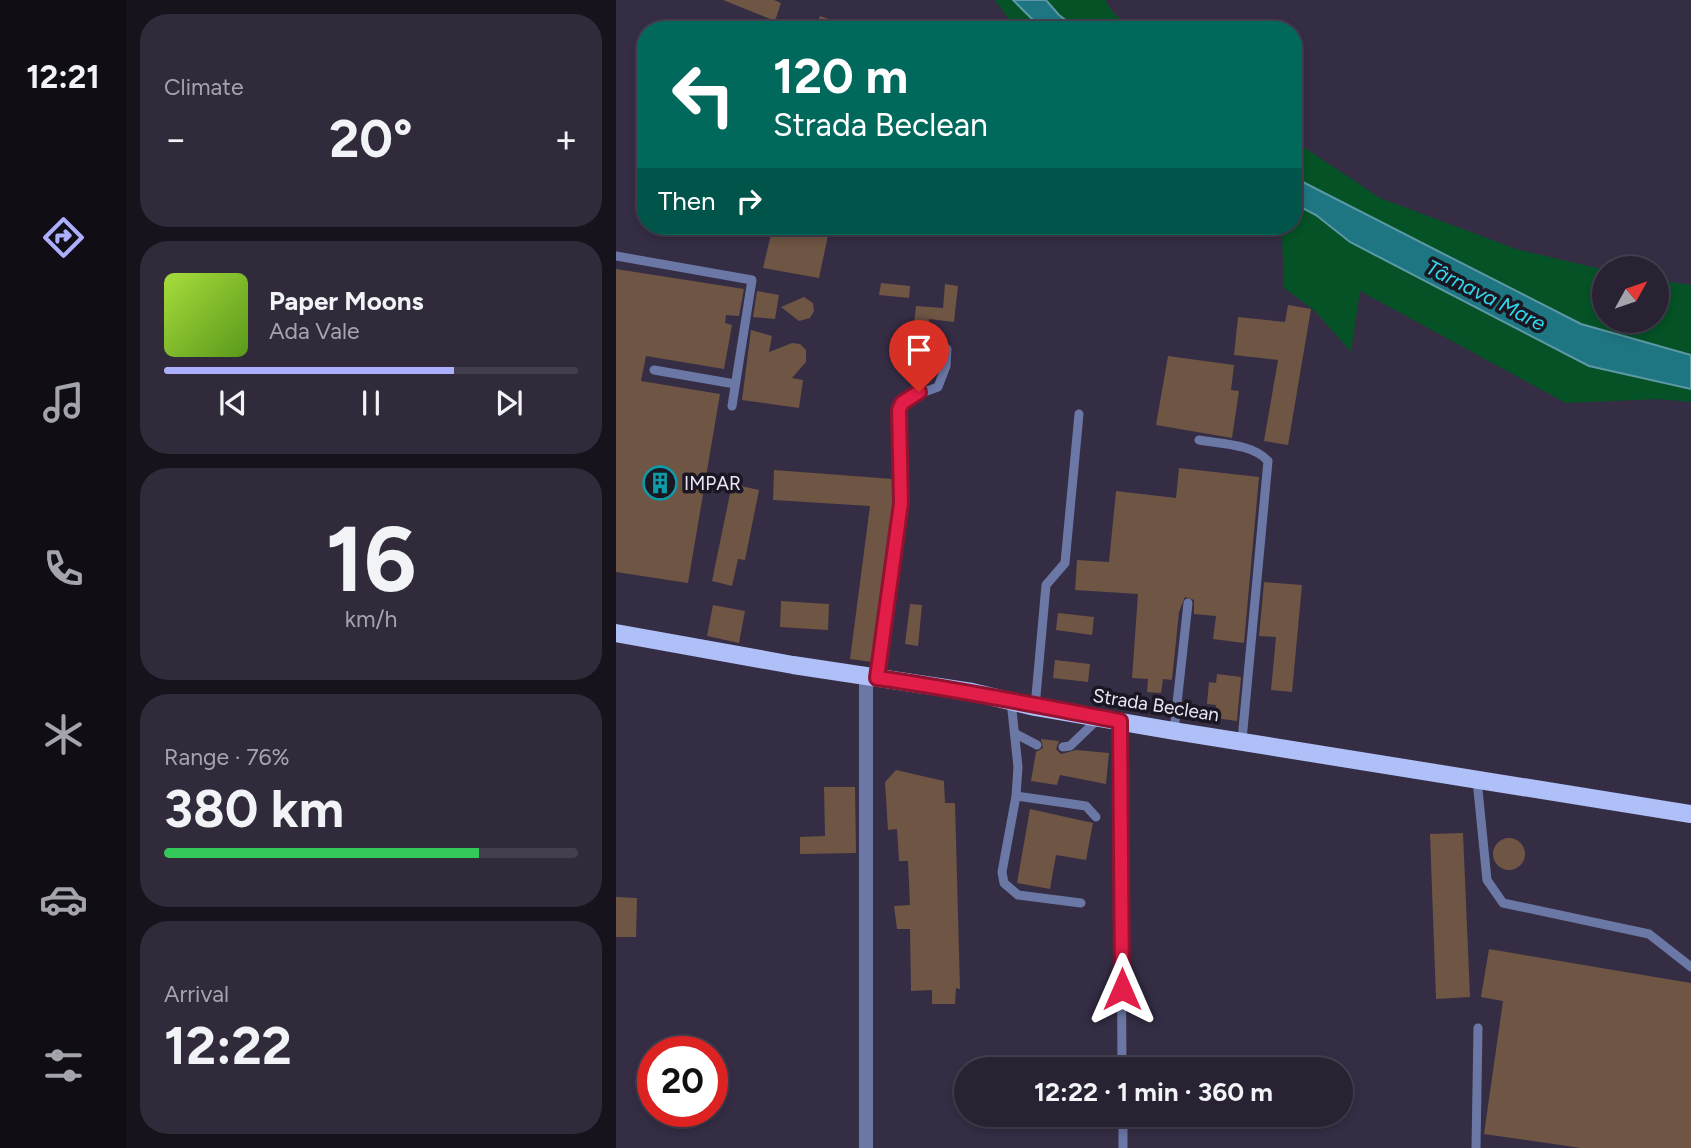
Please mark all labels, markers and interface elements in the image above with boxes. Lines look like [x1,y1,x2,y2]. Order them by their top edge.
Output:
text: 120 m [773,46,908,105]
icon: left [658,49,749,140]
text: 12:21 [26,58,100,96]
text: Climate [164,73,243,101]
text: Strada Beclean [773,106,988,144]
text: 20° [329,108,413,170]
text: − [164,116,188,162]
text: + [554,116,578,162]
icon: right [730,182,768,220]
text: Then [658,185,716,217]
icon: directions [39,213,88,262]
water label: Târnava Mare [1422,254,1550,336]
north arrow [1592,256,1670,332]
map controls [1592,256,1669,333]
text: Paper Moons [269,285,424,317]
text: Ada Vale [269,317,360,345]
pin [889,320,949,392]
icon: arrive [900,331,938,369]
icon: music [39,378,88,427]
icon: previous [214,384,252,422]
icon: pause [352,384,390,422]
icon: next [490,384,528,422]
building icon: IMPAR [641,464,679,502]
place label: IMPAR [684,472,741,495]
text: 16 [325,505,417,614]
icon: phone [39,544,88,593]
text: km/h [345,605,397,633]
street label: Strada Beclean [1091,684,1221,726]
icon: climate [39,710,88,759]
text: Range · 76% [164,743,290,771]
text: 380 km [164,778,344,840]
icon: car [39,875,88,924]
position arrow [1085,952,1159,1026]
text: Arrival [164,980,229,1008]
text: 12:22 [164,1015,292,1077]
speed limit sign: 20 [637,1036,728,1127]
icon: filters [39,1041,88,1090]
text: 12:22 · 1 min · 360 m [1034,1076,1273,1108]

